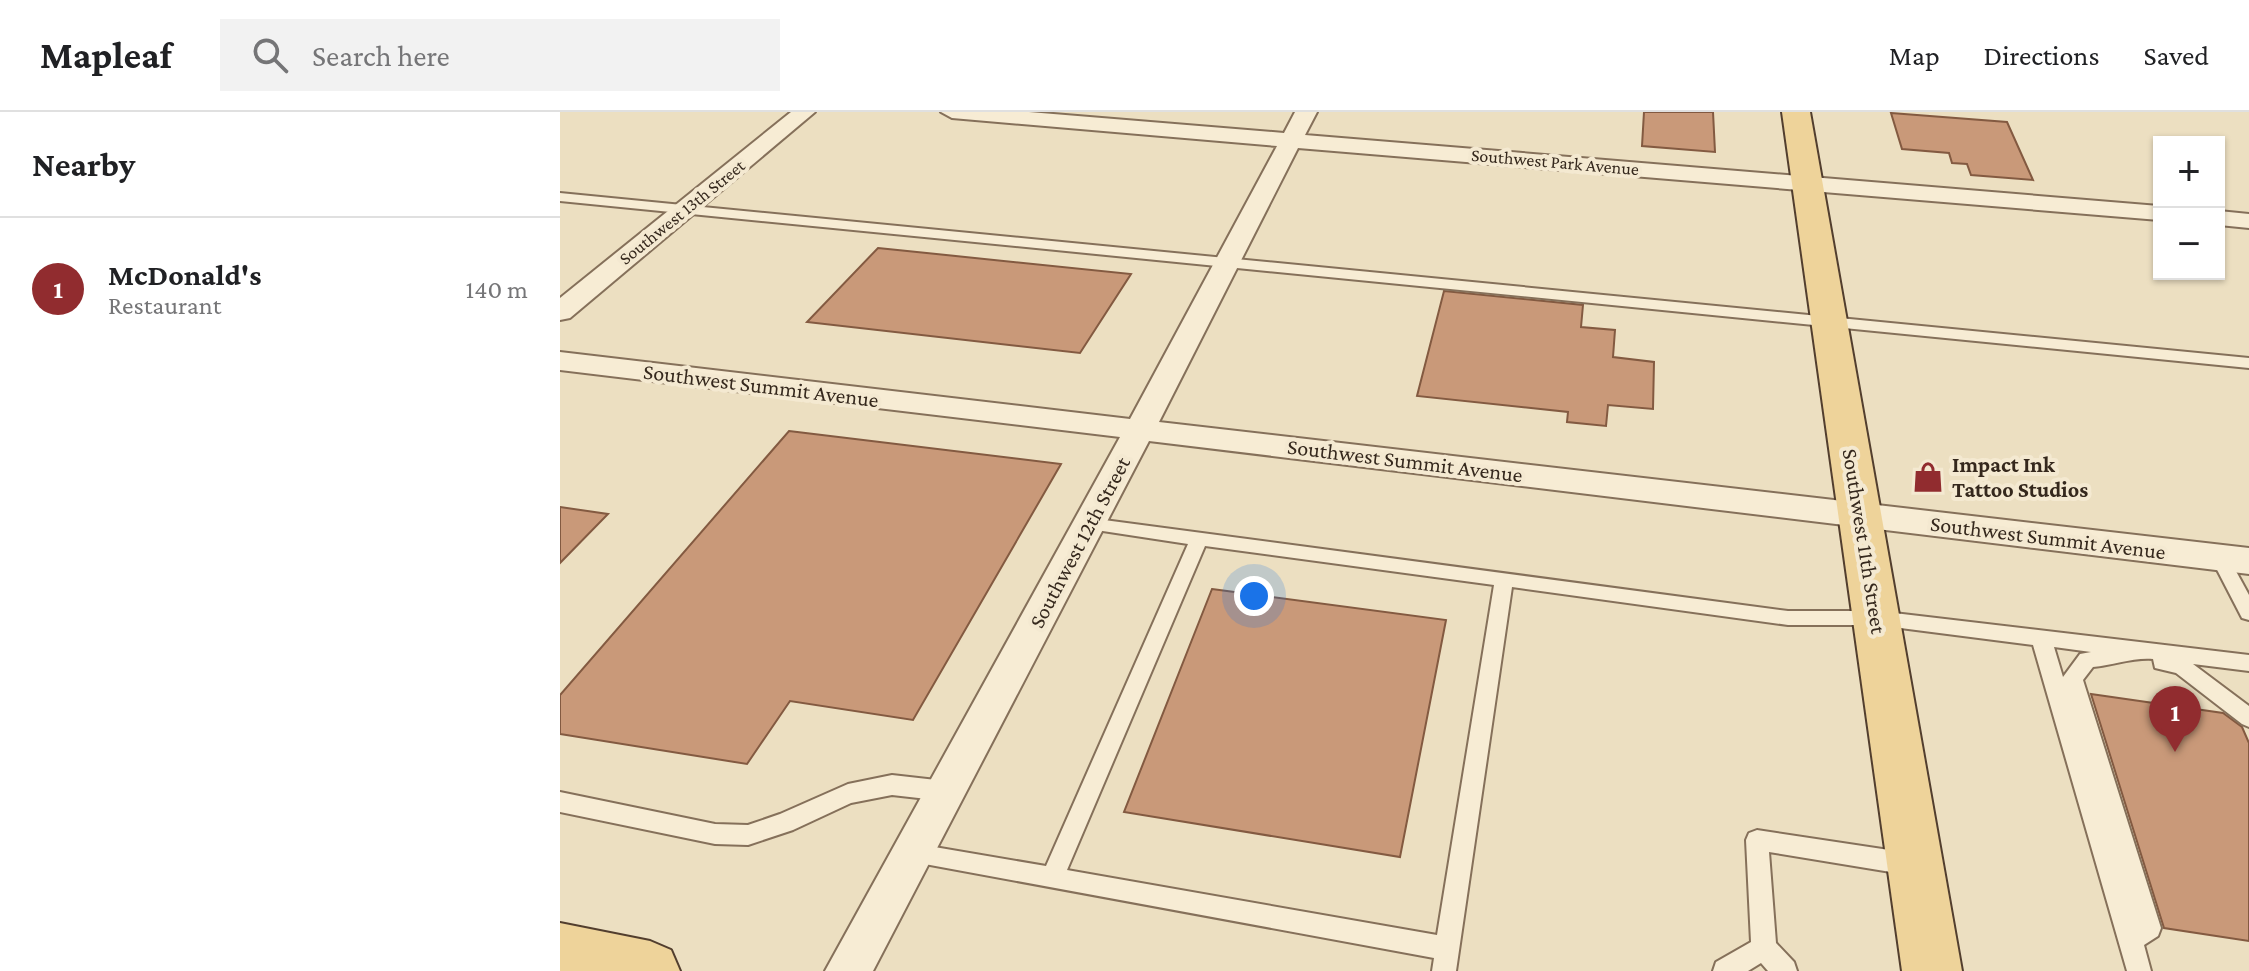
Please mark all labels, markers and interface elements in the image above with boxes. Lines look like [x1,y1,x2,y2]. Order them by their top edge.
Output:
search box [220,19,780,91]
icon: search [248,33,292,77]
text: Mapleaf [40,34,172,76]
text: Search here [312,39,450,72]
text: Map [1889,40,1940,71]
text: Directions [1984,40,2099,71]
text: Saved [2143,40,2209,71]
map controls [2153,136,2225,280]
button: + [2153,136,2225,208]
street label: Southwest Park Avenue [1470,145,1640,179]
text: Nearby [32,146,135,183]
street label: Southwest 13th Street [615,155,750,269]
button: − [2153,208,2225,280]
text: McDonald's [108,258,261,291]
text: 1 [53,275,63,304]
text: 140 m [466,275,528,304]
text: Restaurant [108,291,221,320]
street label: Southwest Summit Avenue [642,359,880,412]
street label: Southwest Summit Avenue [1286,434,1524,487]
street label: Southwest 11th Street [1838,447,1892,636]
street label: Southwest 12th Street [1024,452,1135,632]
place label: Impact Ink Tattoo Studios [1952,452,2088,502]
shop icon: Impact Ink Tattoo Studios [1911,460,1945,494]
street label: Southwest Summit Avenue [1929,511,2167,564]
your location [1234,576,1274,616]
pin: 1 [2149,686,2201,752]

